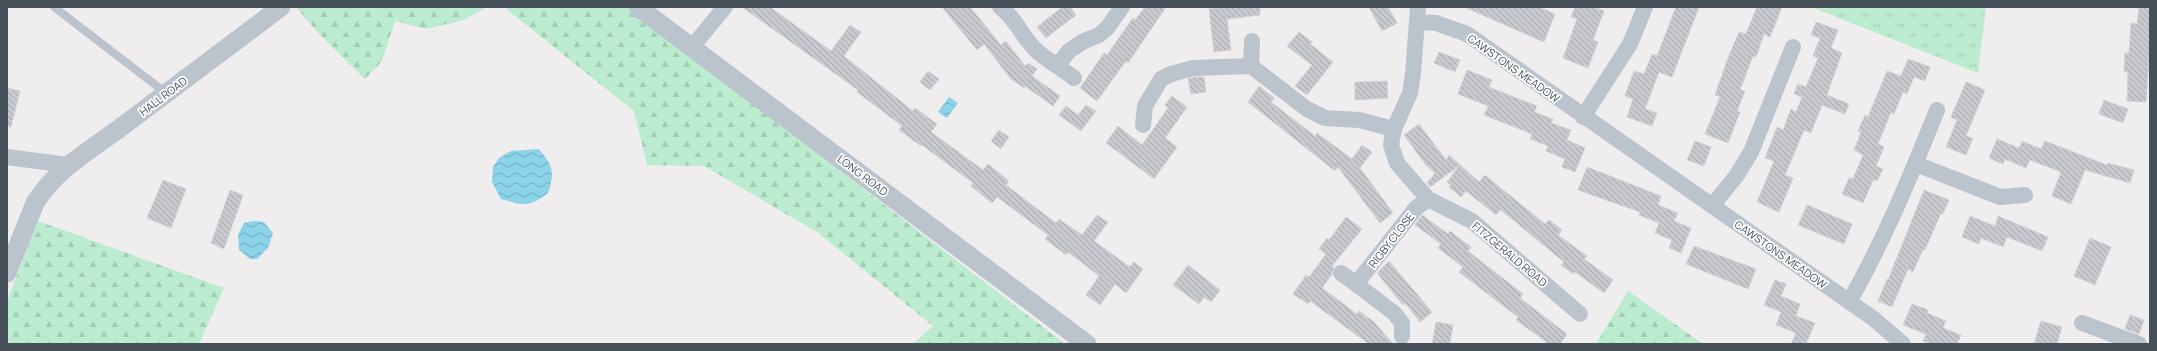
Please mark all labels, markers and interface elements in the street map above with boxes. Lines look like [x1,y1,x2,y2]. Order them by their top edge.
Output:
street label: CAWSTONS MEADOW [1465,30,1564,106]
street label: HALL ROAD [136,73,190,119]
street label: LONG ROAD [835,151,891,199]
street label: RIGBY CLOSE [1365,209,1417,271]
street label: CAWSTONS MEADOW [1732,216,1831,292]
street label: FITZGERALD ROAD [1469,218,1551,290]

